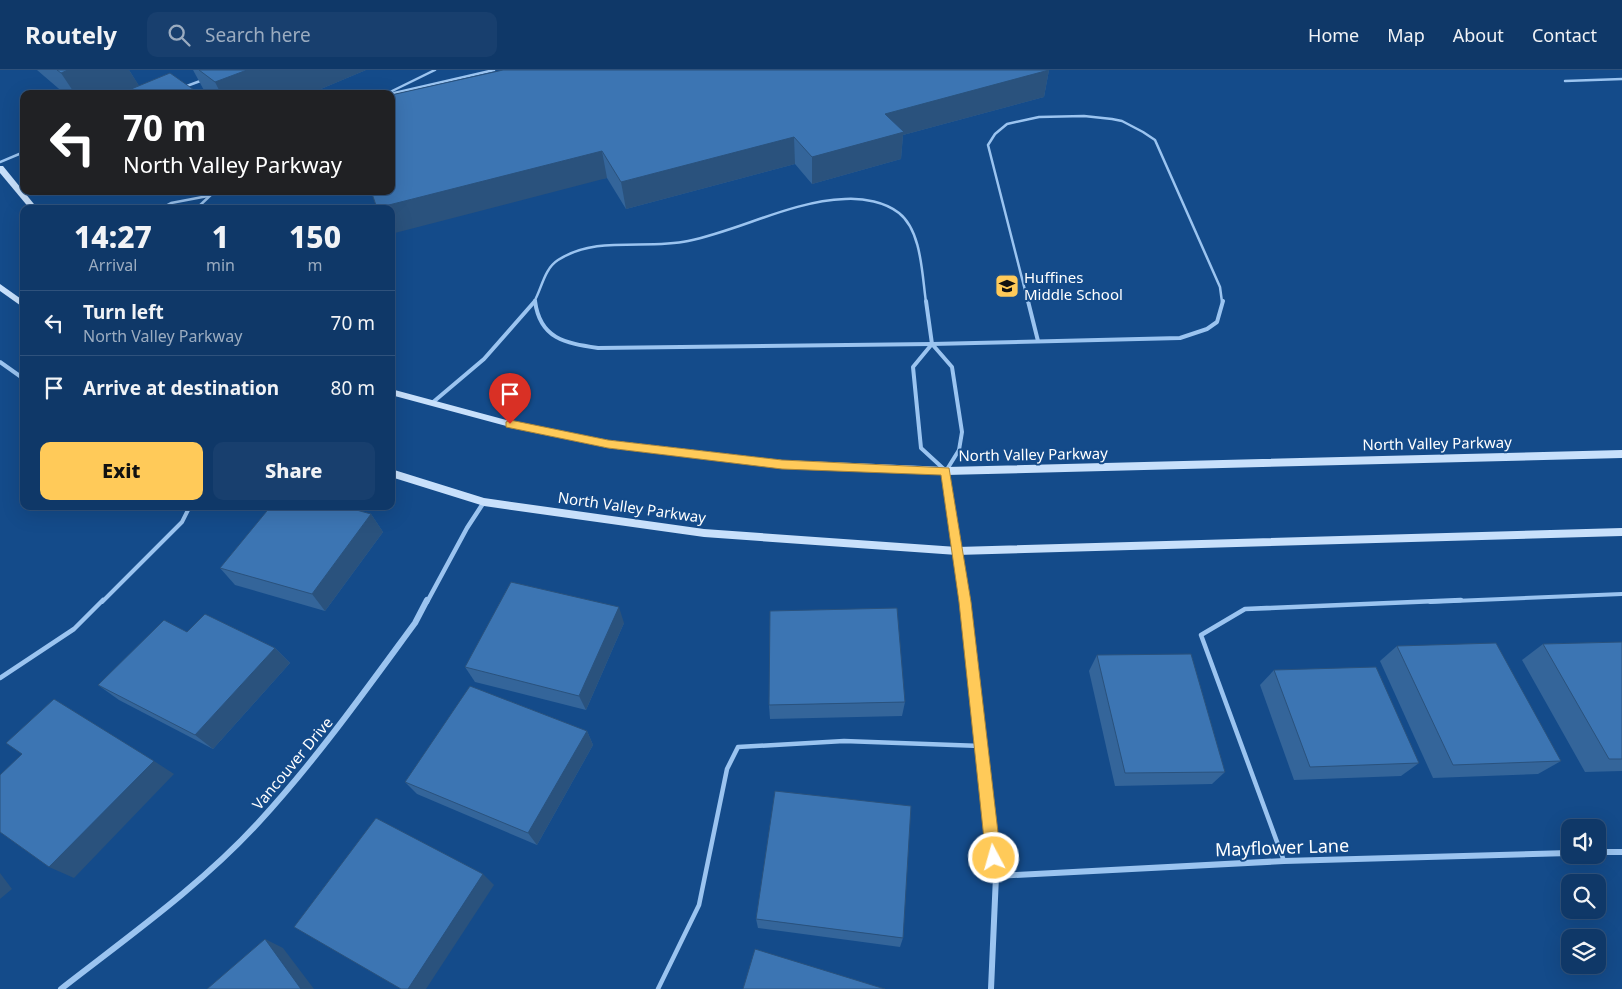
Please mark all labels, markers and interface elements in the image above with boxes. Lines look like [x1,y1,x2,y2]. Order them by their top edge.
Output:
search box [147,12,497,57]
text: Routely [25,18,117,51]
icon: search [165,21,193,49]
text: Search here [205,22,311,48]
text: Home [1308,23,1359,47]
text: Map [1387,23,1425,47]
text: About [1453,23,1504,47]
text: Contact [1532,23,1597,47]
text: 70 m [123,104,206,151]
icon: left [40,110,105,175]
text: North Valley Parkway [123,149,342,179]
text: 14:27 [74,216,152,257]
text: 1 [212,216,229,257]
text: 150 [289,216,341,257]
text: Arrival [89,254,137,276]
text: min [206,254,235,276]
text: m [307,254,322,276]
place label: Huffines Middle School [1024,267,1123,304]
school or university icon: Huffines Middle School [994,273,1020,299]
text: Turn left [83,299,164,325]
icon: left [40,309,68,337]
text: 70 m [331,310,375,336]
text: North Valley Parkway [83,325,242,347]
pin [489,373,531,424]
icon: arrive [40,374,68,402]
text: Arrive at destination [83,375,279,401]
text: 80 m [331,375,375,401]
icon: arrive [496,380,524,408]
street label: North Valley Parkway [1362,432,1512,454]
button: Exit [40,442,203,500]
button: Share [213,442,375,500]
street label: North Valley Parkway [958,443,1108,465]
street label: North Valley Parkway [557,487,708,527]
street label: Vancouver Drive [247,712,337,814]
map controls [1561,819,1606,974]
button: sound [1561,819,1606,864]
position arrow [967,831,1019,883]
street label: Mayflower Lane [1215,833,1349,861]
button: search [1561,874,1606,919]
button: layers [1561,929,1606,974]

